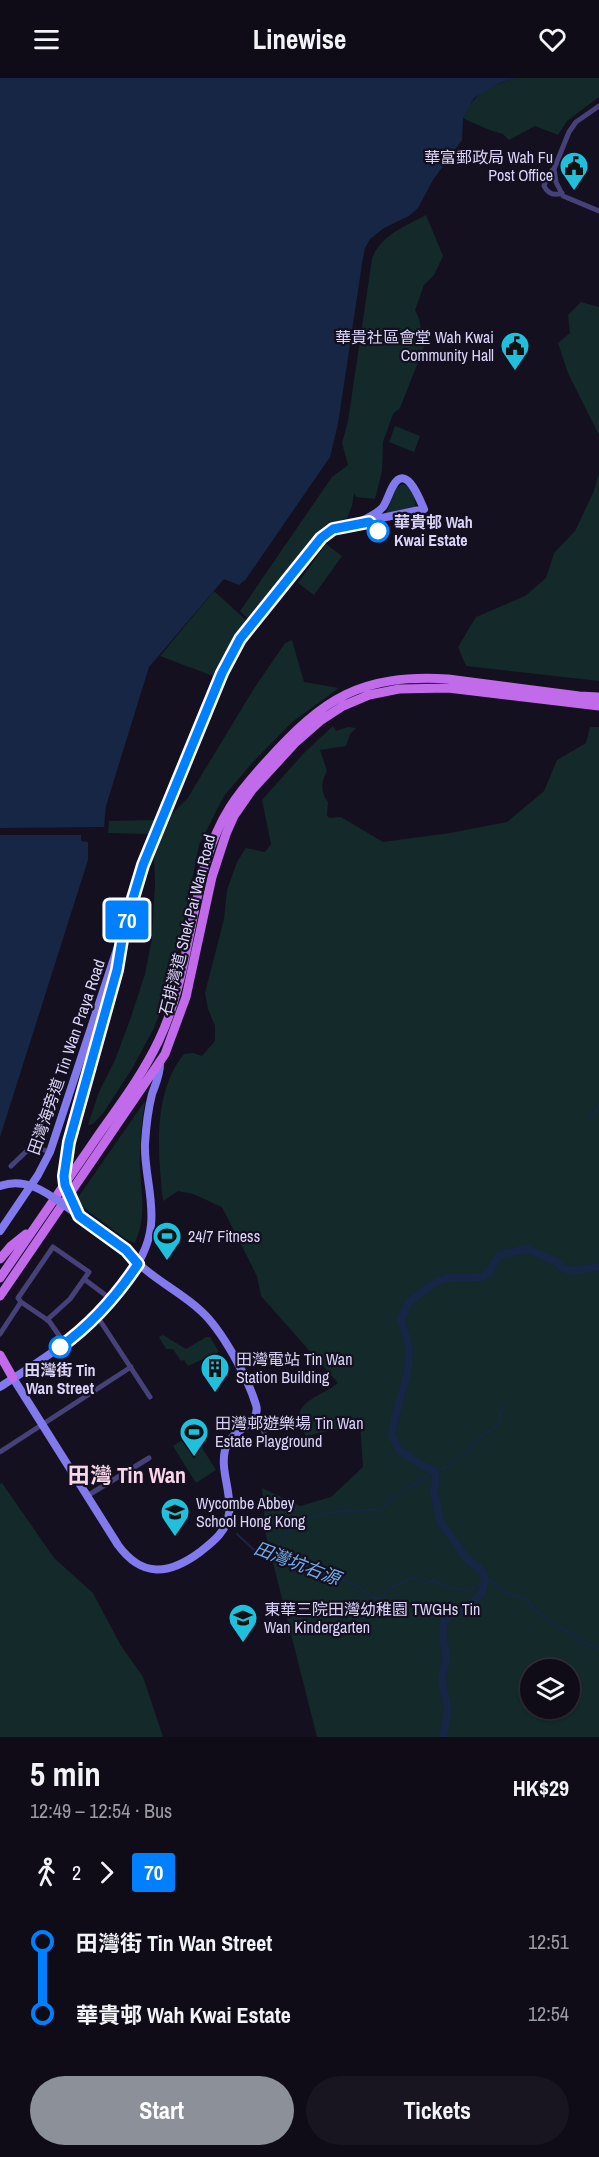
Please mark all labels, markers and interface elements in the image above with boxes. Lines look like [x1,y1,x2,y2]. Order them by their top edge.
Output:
text: Linewise [253,21,346,57]
icon: menu [30,23,63,56]
icon: heart [536,23,569,56]
place label: 華富郵政局 Wah Fu Post Office [424,146,553,186]
public building icon: 華富郵政局 Wah Fu Post Office [558,150,590,192]
place label: 華貴社區會堂 Wah Kwai Community Hall [335,326,494,366]
public building icon: 華貴社區會堂 Wah Kwai Community Hall [499,330,531,372]
place label: 華貴邨 Wah Kwai Estate [394,511,473,551]
marker: 華貴邨 Wah Kwai Estate [367,520,389,542]
street label: 石排灣道 Shek Pai Wan Road [154,832,220,1018]
line badge: 70 [100,900,154,940]
text: 70 [117,906,137,935]
street label: 田灣海旁道 Tin Wan Praya Road [22,956,110,1158]
sports icon: 24/7 Fitness [151,1220,183,1262]
place label: 24/7 Fitness [188,1225,260,1247]
marker: 田灣街 Tin Wan Street [49,1336,71,1358]
place label: 田灣電站 Tin Wan Station Building [236,1348,352,1388]
building icon: 田灣電站 Tin Wan Station Building [199,1352,231,1394]
place label: 田灣街 Tin Wan Street [24,1359,96,1399]
place label: 田灣邨遊樂場 Tin Wan Estate Playground [215,1412,363,1452]
sports icon: 田灣邨遊樂場 Tin Wan Estate Playground [178,1416,210,1458]
district label: 田灣 Tin Wan [68,1460,186,1490]
place label: Wycombe Abbey School Hong Kong [196,1492,306,1532]
school or university icon: Wycombe Abbey School Hong Kong [159,1496,191,1538]
water label: 田灣坑右源 [251,1535,346,1592]
place label: 東華三院田灣幼稚園 TWGHs Tin Wan Kindergarten [264,1598,480,1638]
school or university icon: 東華三院田灣幼稚園 TWGHs Tin Wan Kindergarten [227,1602,259,1644]
map controls [520,1659,580,1719]
button: layers [520,1659,580,1719]
text: 5 min [30,1752,101,1796]
text: HK$29 [513,1773,569,1803]
text: 12:49 – 12:54 · Bus [30,1797,172,1824]
icon: walk [30,1856,63,1889]
icon: forward [90,1856,123,1889]
text: 70 [144,1858,163,1887]
text: 2 [72,1859,81,1886]
text: 田灣街 Tin Wan Street [76,1928,272,1958]
text: 12:51 [528,1928,569,1955]
text: 華貴邨 Wah Kwai Estate [76,2000,291,2030]
text: 12:54 [528,2000,569,2027]
button: Start [30,2076,294,2145]
button: Tickets [306,2076,569,2145]

